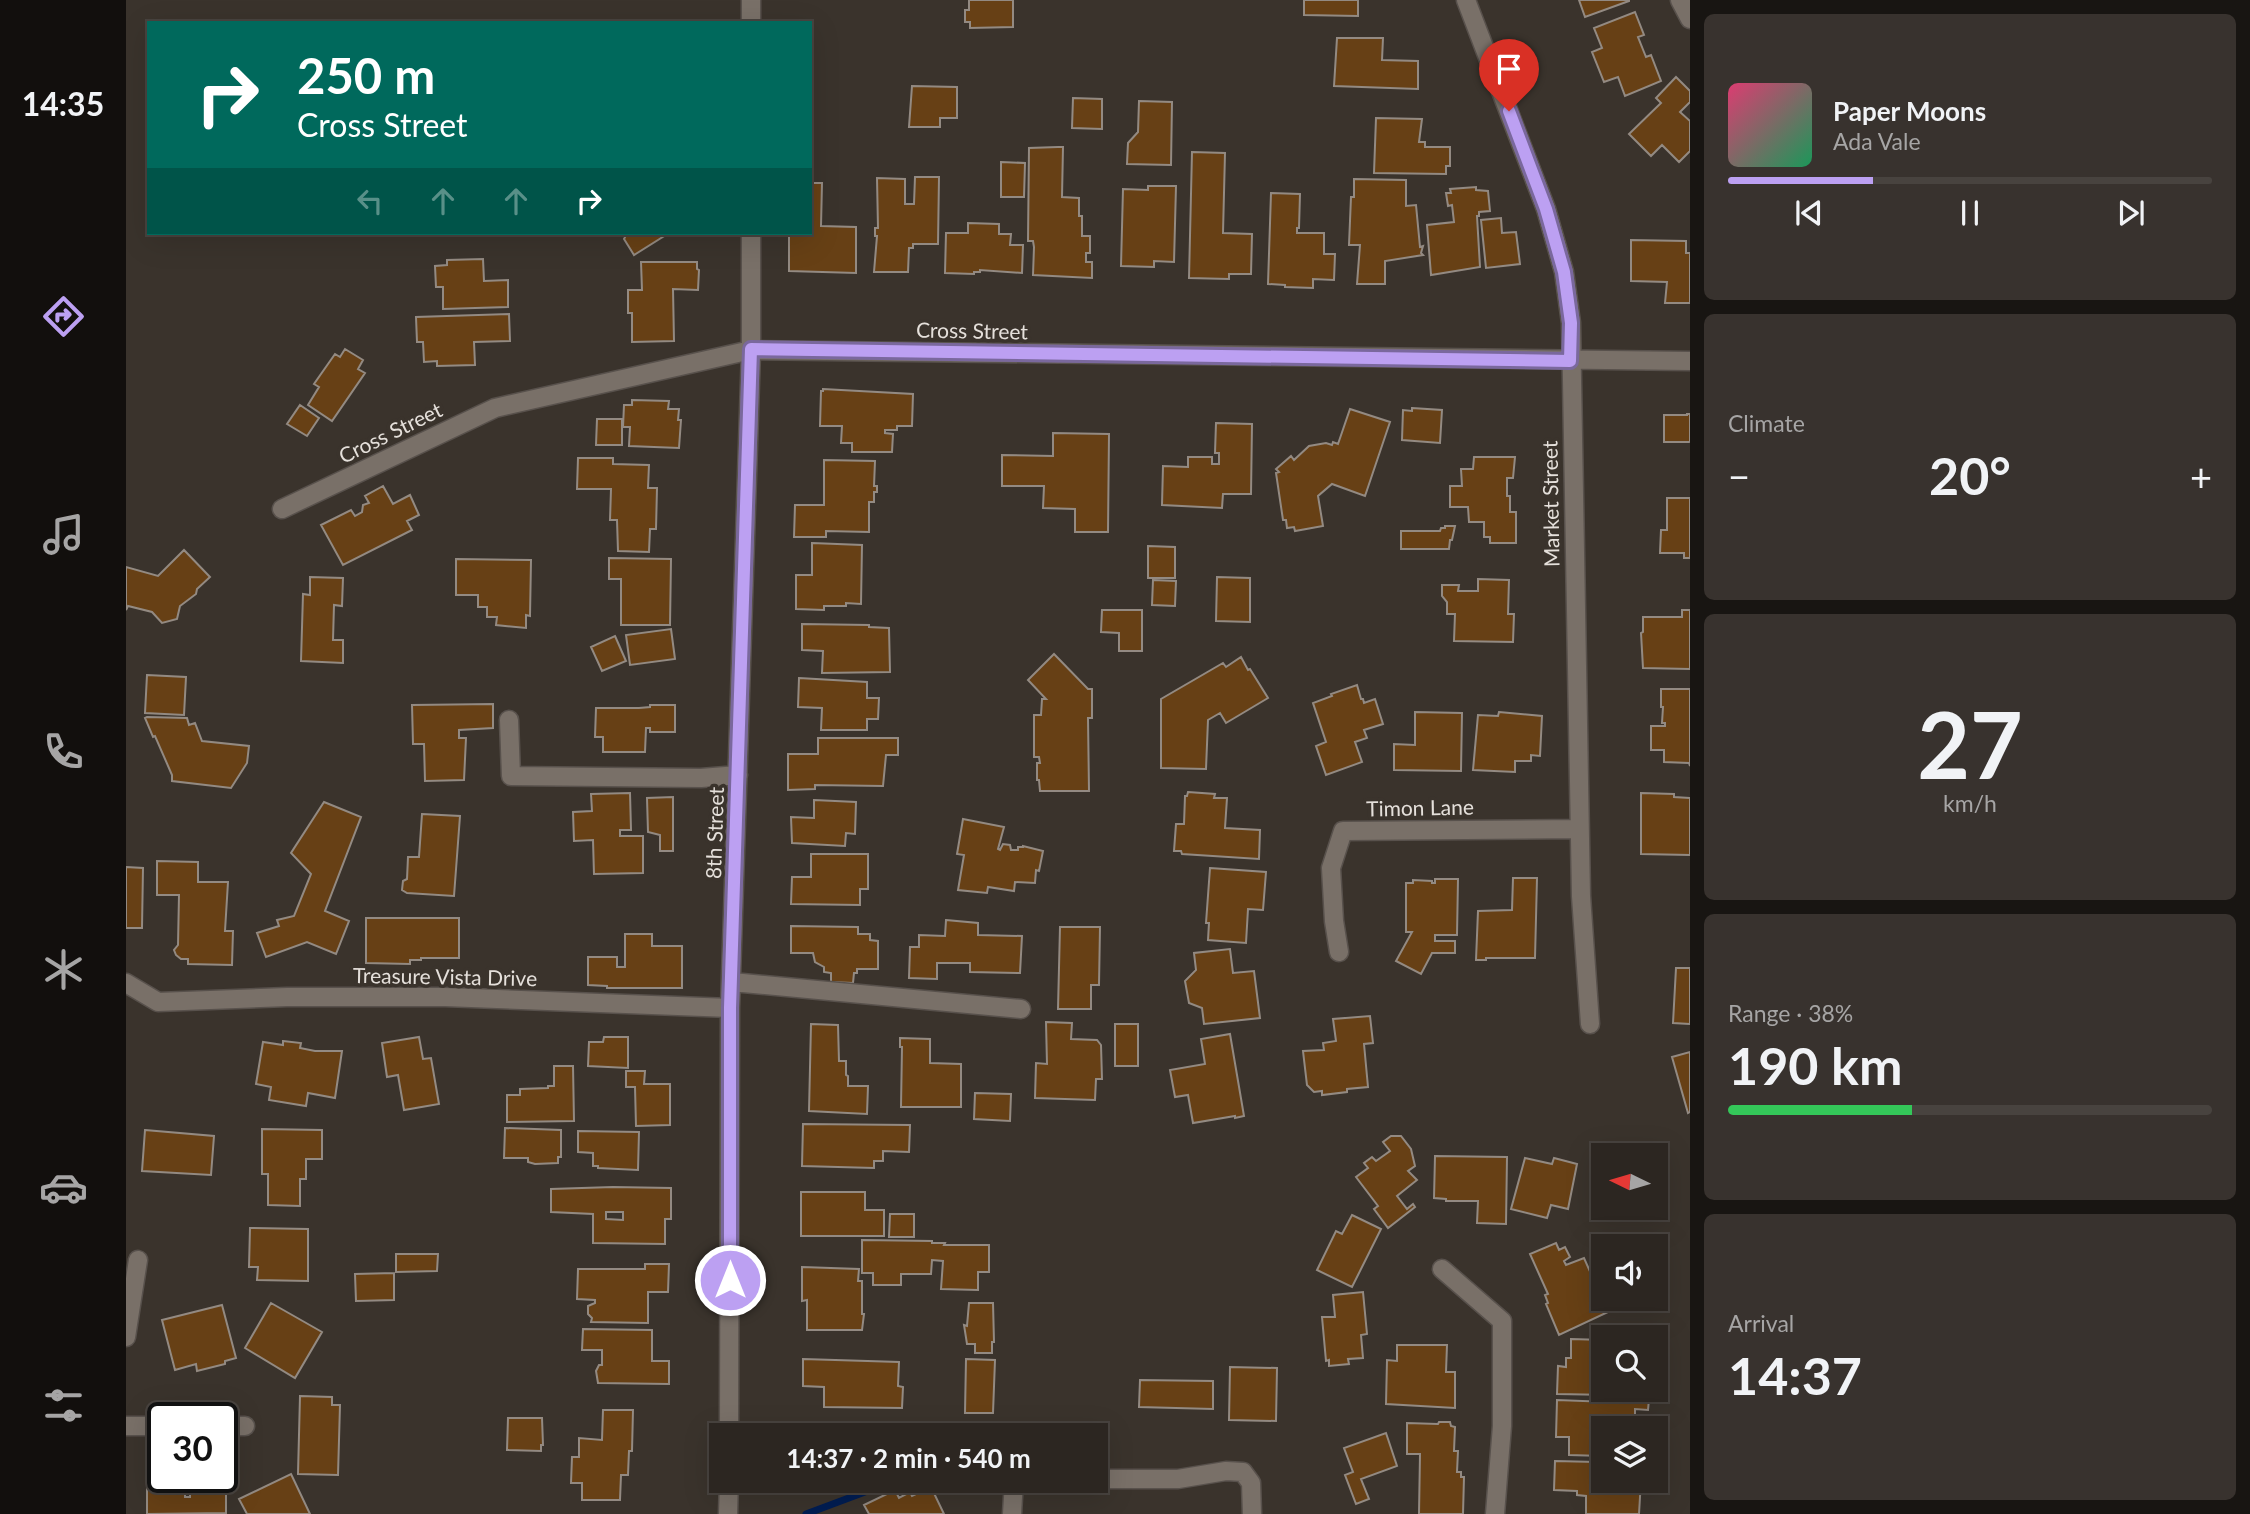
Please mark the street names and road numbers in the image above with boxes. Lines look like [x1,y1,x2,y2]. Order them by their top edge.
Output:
street label: Cross Street [916,317,1029,343]
street label: Cross Street [334,396,446,468]
street label: Market Street [1536,440,1564,567]
street label: 8th Street [700,786,728,879]
street label: Timon Lane [1366,794,1474,820]
street label: Treasure Vista Drive [353,962,537,990]

